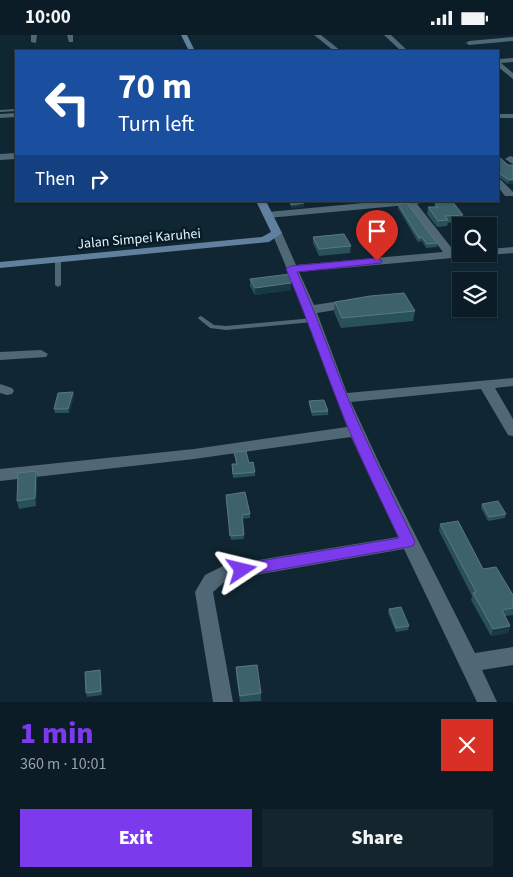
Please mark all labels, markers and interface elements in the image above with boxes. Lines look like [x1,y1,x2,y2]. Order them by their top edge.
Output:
text: 10:00 [25,4,71,31]
text: 70 m [118,62,192,112]
icon: left [35,70,100,135]
text: Turn left [118,108,194,140]
icon: right [85,165,113,193]
text: Then [35,166,75,193]
pin [356,210,398,261]
icon: arrive [363,217,391,245]
map controls [452,217,497,317]
button: search [452,217,497,262]
street label: Jalan Simpei Karuhei [76,224,202,254]
button: layers [452,272,497,317]
position arrow [215,543,267,595]
text: 1 min [20,712,94,755]
button: close [441,719,493,771]
text: 360 m · 10:01 [20,753,107,775]
button: Exit [20,809,252,867]
button: Share [262,809,493,867]

